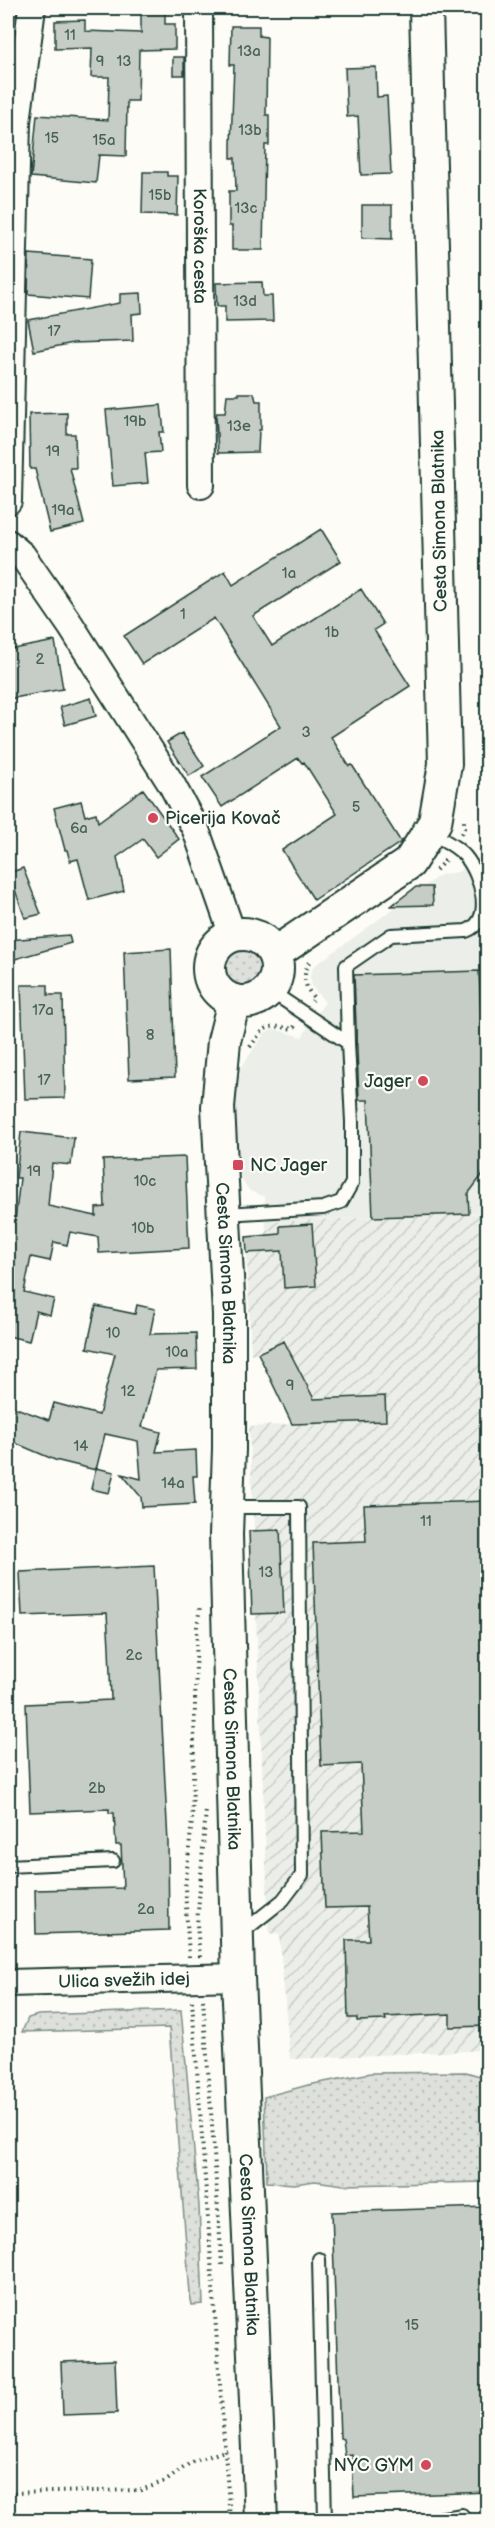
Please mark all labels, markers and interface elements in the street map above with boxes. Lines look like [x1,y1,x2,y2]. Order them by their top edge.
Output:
house number: 11 [64,26,76,45]
house number: 13a [237,42,261,61]
house number: 9 [96,52,104,71]
house number: 13 [116,52,132,71]
house number: 13b [238,121,262,140]
house number: 15 [45,129,59,148]
house number: 15a [93,131,115,150]
house number: 15b [149,186,172,205]
street label: Koroška cesta [189,188,210,304]
house number: 13c [234,199,258,218]
house number: 13d [233,292,257,311]
house number: 17 [47,322,61,341]
house number: 19b [124,412,147,431]
house number: 13e [227,417,251,436]
street label: Cesta Simona Blatnika [427,430,452,612]
house number: 19 [46,442,60,461]
house number: 19a [52,501,74,520]
house number: 1a [282,564,296,583]
house number: 1 [180,605,186,624]
house number: 1b [325,623,340,642]
house number: 2 [36,650,45,669]
house number: 3 [301,723,311,742]
house number: 5 [352,798,360,817]
place label: Picerija Kovač [165,808,281,829]
marker: Picerija Kovač [146,811,160,825]
house number: 6a [70,819,88,838]
house number: 17a [32,1001,54,1020]
house number: 8 [146,1026,155,1045]
house number: 17 [37,1071,51,1090]
place label: Jager [364,1071,411,1092]
marker: Jager [416,1074,430,1088]
place label: NC Jager [250,1155,328,1176]
marker: NC Jager [231,1158,245,1172]
house number: 19 [27,1162,41,1181]
house number: 10c [134,1172,156,1191]
street label: Cesta Simona Blatnika [211,1182,239,1365]
house number: 10b [131,1219,155,1238]
house number: 10 [106,1324,120,1343]
house number: 10a [165,1343,189,1362]
house number: 9 [286,1376,294,1395]
house number: 12 [121,1382,135,1401]
house number: 14 [74,1437,88,1456]
house number: 14a [161,1474,185,1493]
house number: 11 [420,1512,432,1531]
house number: 13 [258,1563,274,1582]
house number: 2c [126,1646,142,1665]
street label: Cesta Simona Blatnika [219,1668,245,1851]
house number: 2b [88,1779,106,1798]
house number: 2a [137,1900,155,1919]
street label: Ulica svežih idej [58,1968,190,1993]
street label: Cesta Simona Blatnika [234,2153,263,2336]
house number: 15 [405,2316,419,2335]
place label: NYC GYM [334,2455,414,2476]
marker: NYC GYM [419,2458,433,2472]

